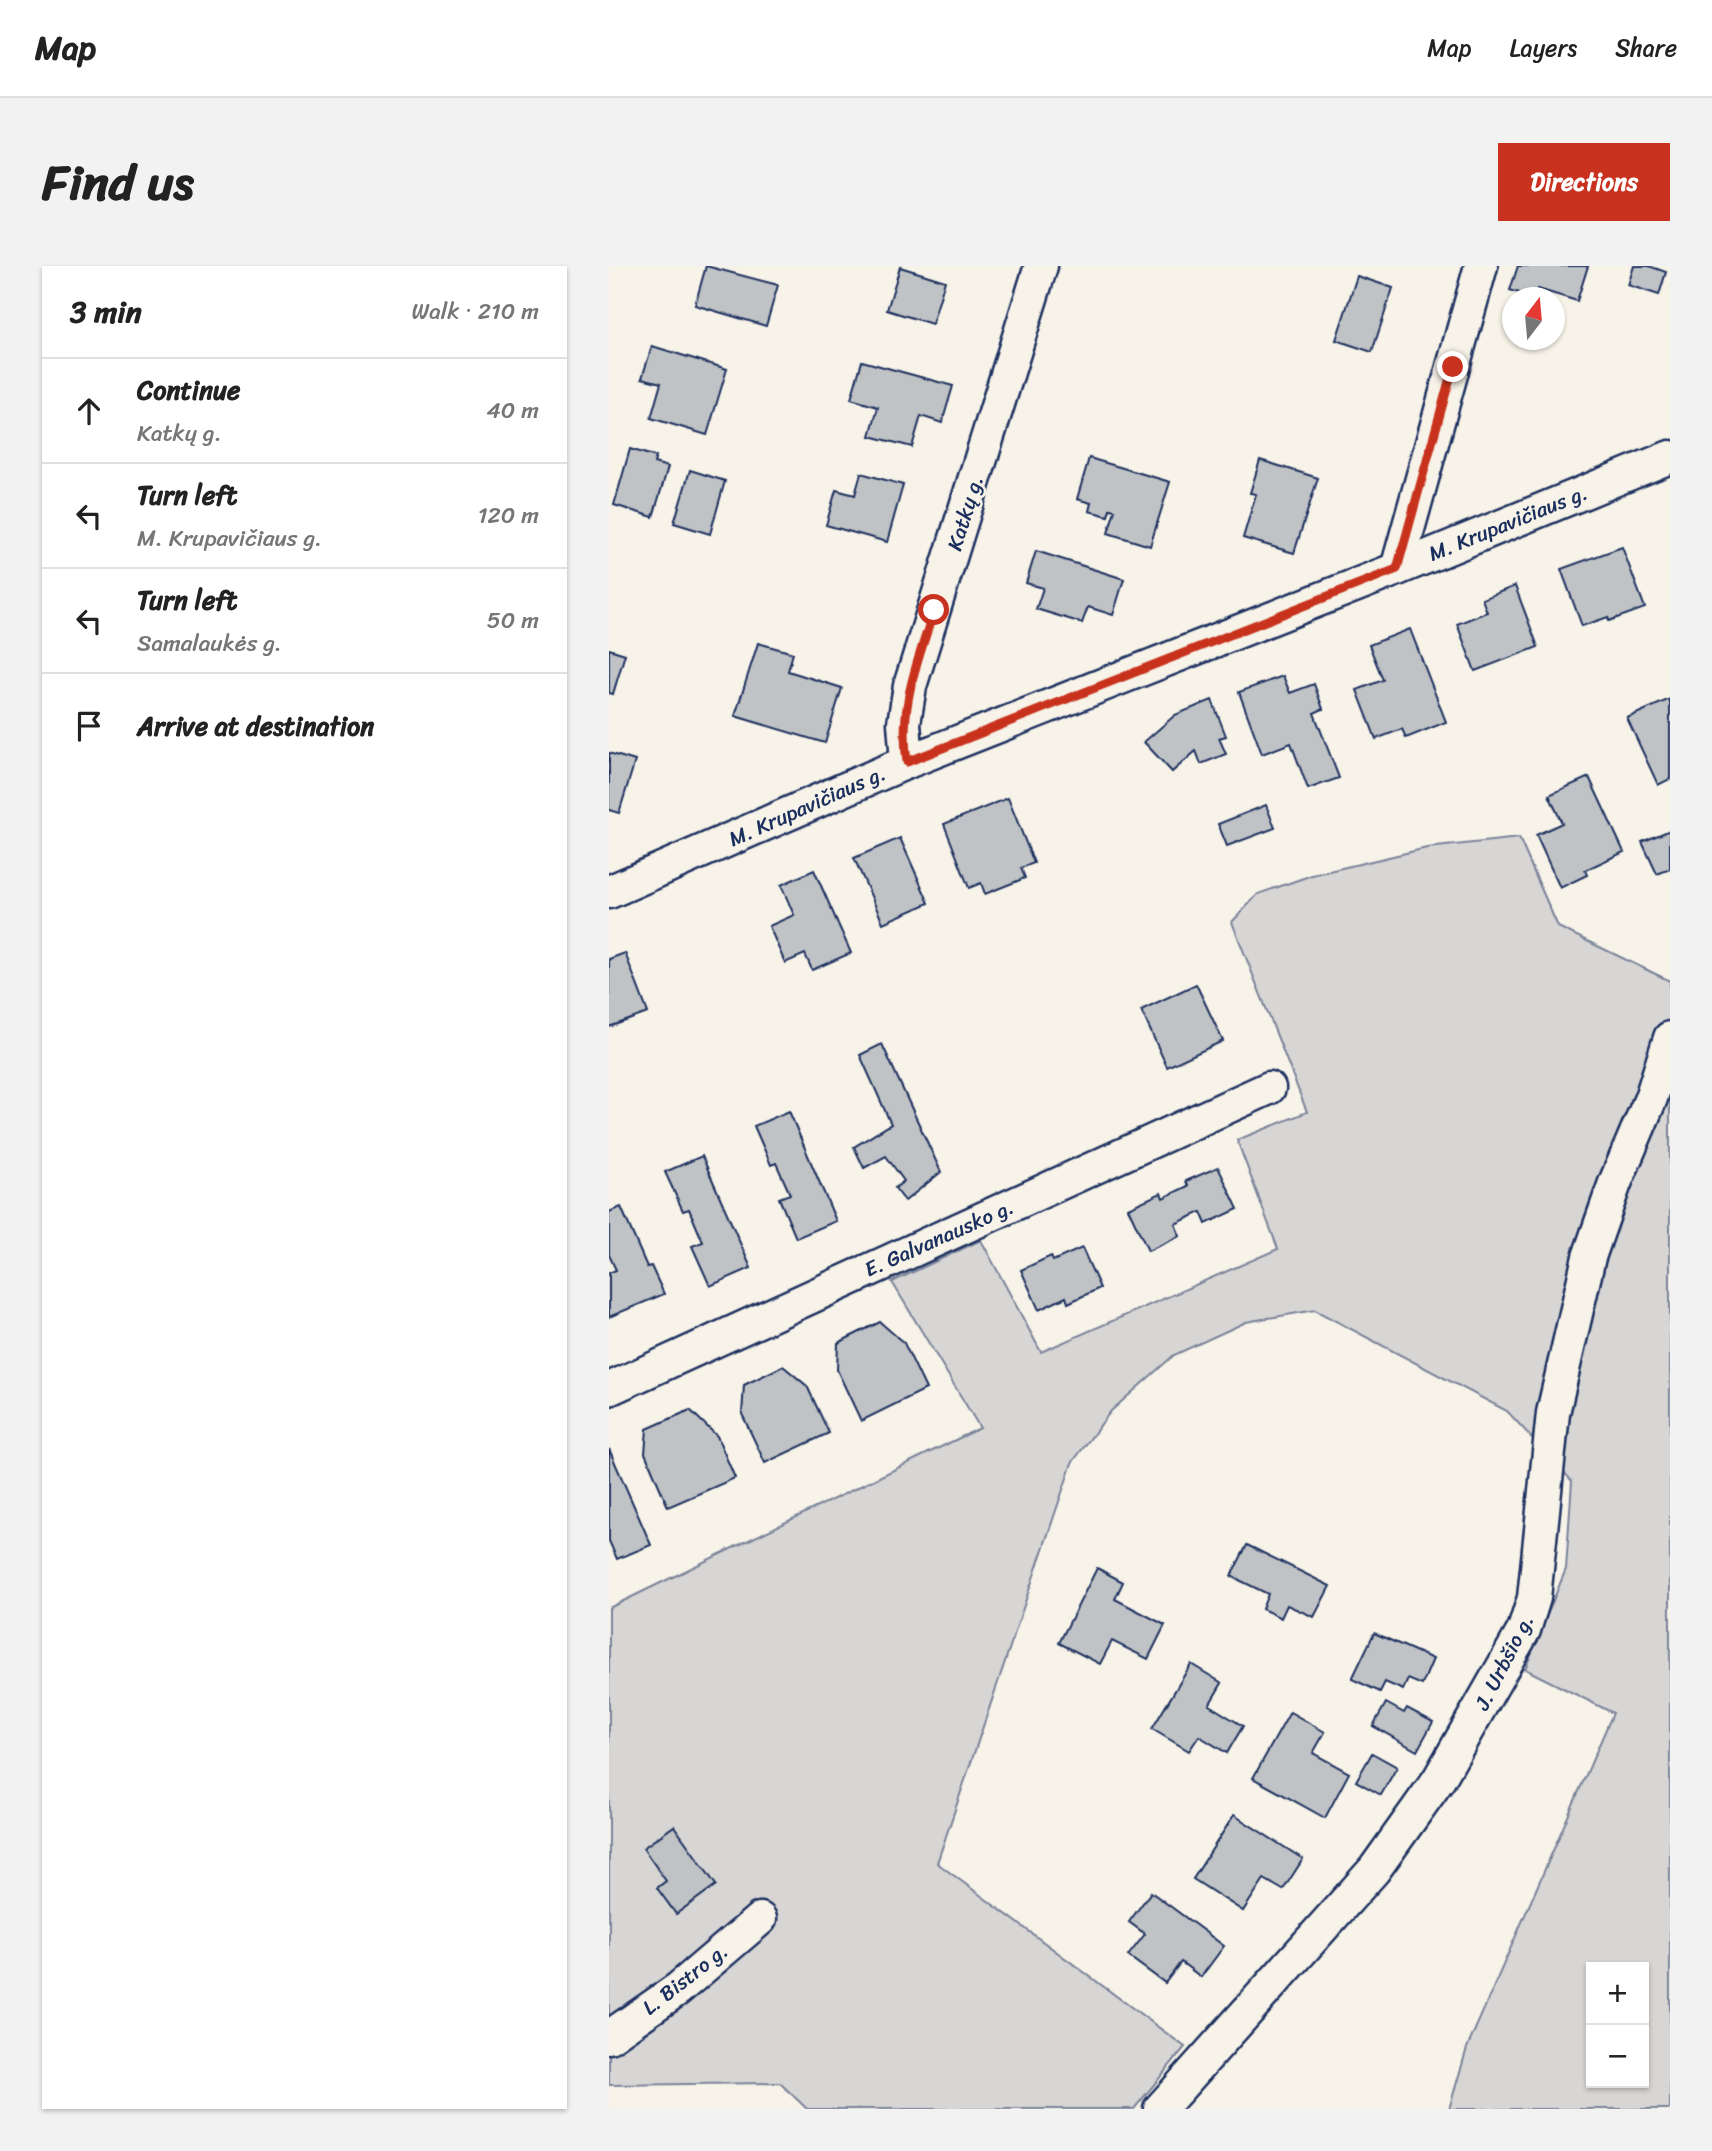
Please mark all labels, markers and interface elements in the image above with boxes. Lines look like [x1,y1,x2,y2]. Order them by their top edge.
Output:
text: Map [35,19,96,77]
text: Map [1427,27,1472,69]
text: Layers [1510,27,1577,69]
text: Share [1615,27,1677,69]
text: Find us [42,139,194,226]
button: Directions [1498,143,1670,221]
text: 3 min [70,285,142,339]
north arrow [1502,287,1565,350]
text: Walk · 210 m [412,291,539,332]
route end [1437,351,1468,382]
text: Continue [137,367,240,413]
text: 40 m [486,390,539,431]
icon: ahead [70,392,108,430]
text: Katkų g. [137,413,222,454]
street label: Katkų g. [936,470,994,556]
text: Turn left [137,472,237,518]
street label: M. Krupavičiaus g. [1423,474,1593,572]
text: 120 m [478,495,539,536]
icon: left [70,497,108,535]
text: M. Krupavičiaus g. [137,518,322,559]
text: Turn left [137,577,237,623]
route start [918,594,949,625]
text: 50 m [487,600,539,641]
icon: left [70,602,108,640]
text: Samalaukės g. [137,623,282,664]
text: Arrive at destination [137,703,374,749]
icon: arrive [70,707,108,745]
street label: M. Krupavičiaus g. [722,754,892,858]
street label: E. Galvanausko g. [858,1188,1020,1288]
street label: J. Urbšio g. [1463,1607,1545,1718]
street label: L. Bistro g. [633,1933,737,2025]
map controls [1586,1962,1649,2088]
button: + [1586,1962,1649,2025]
button: − [1586,2025,1649,2088]

